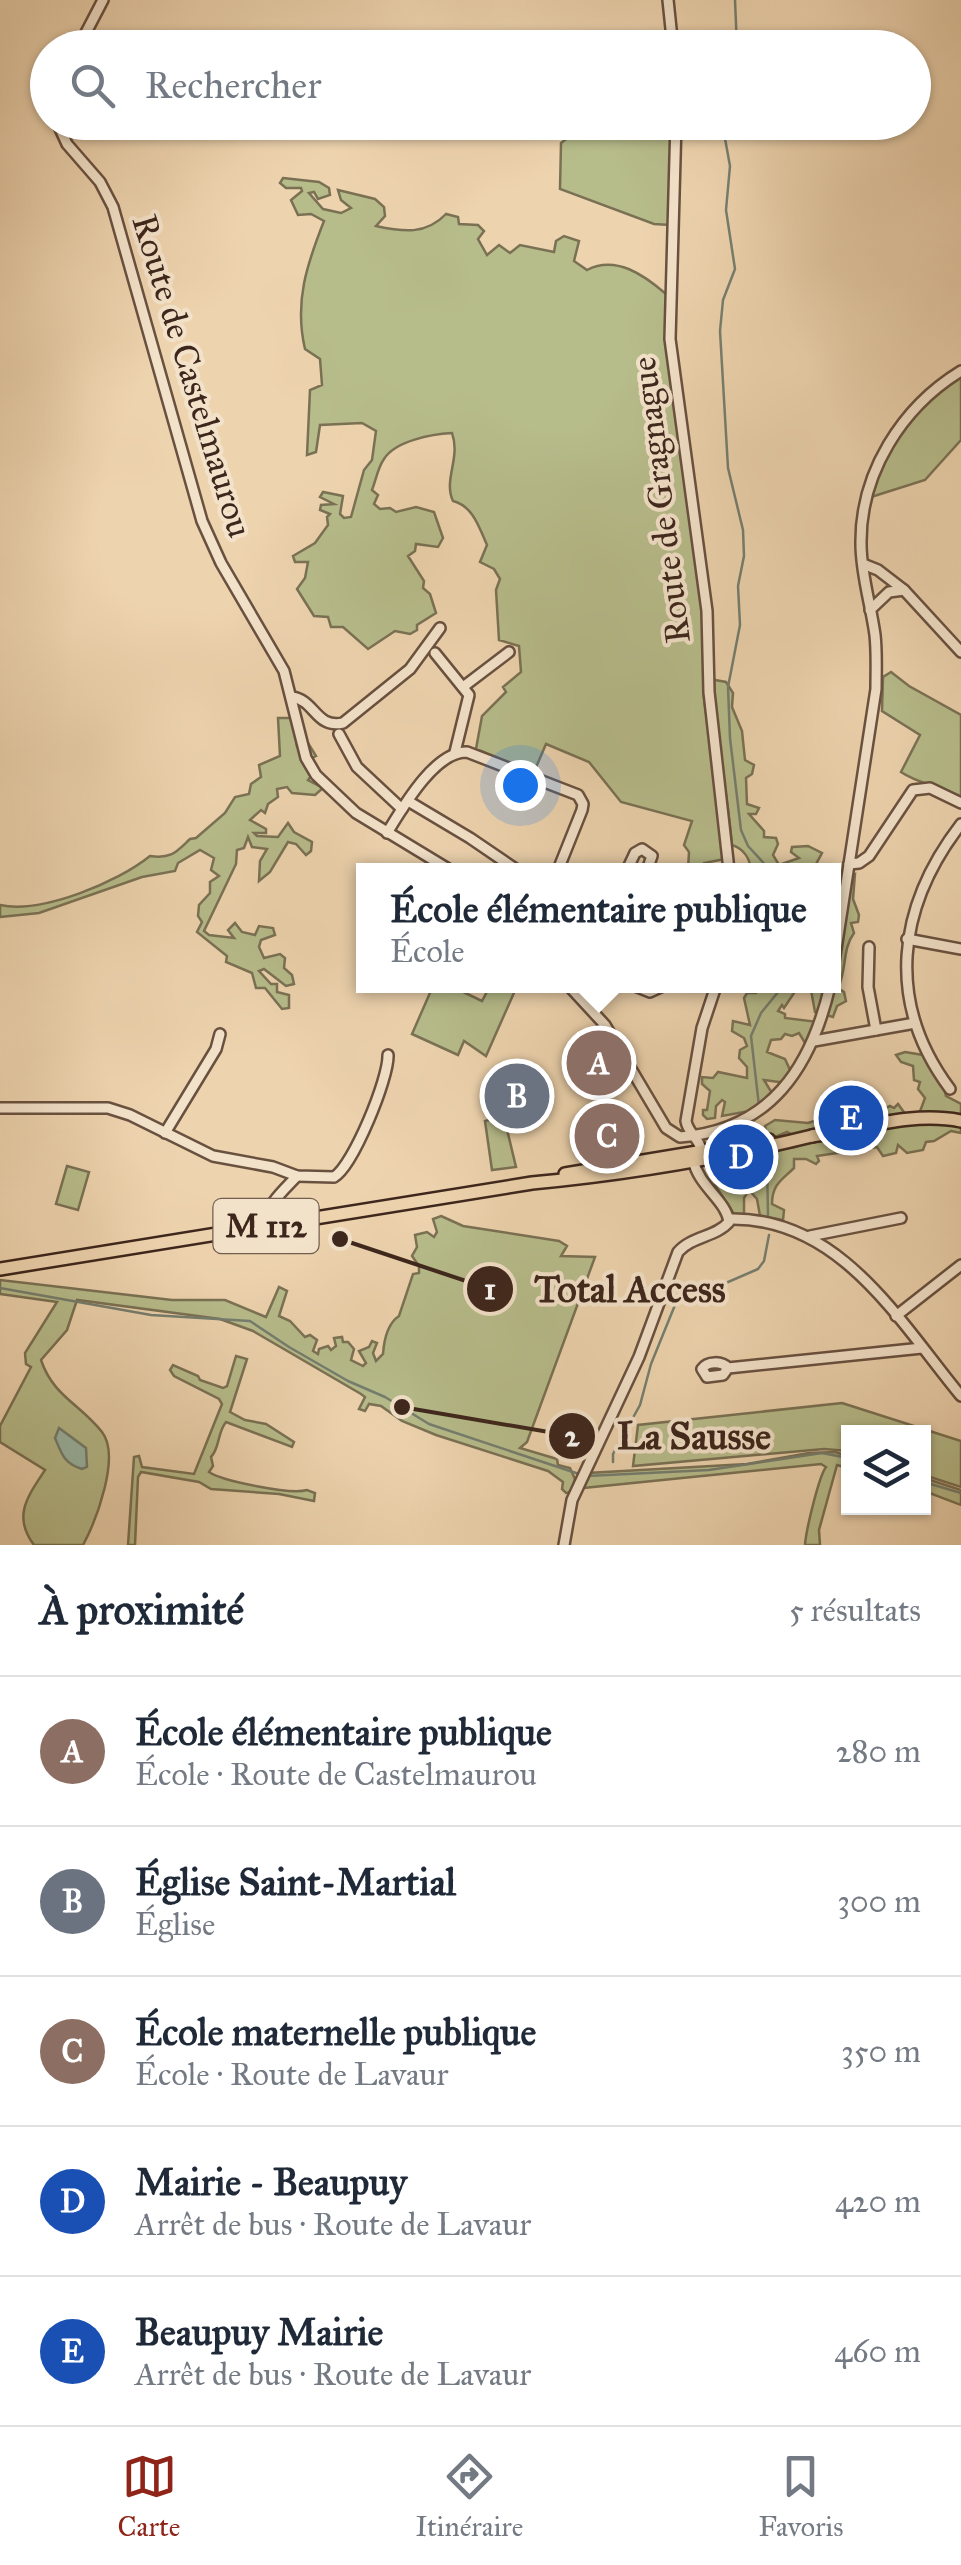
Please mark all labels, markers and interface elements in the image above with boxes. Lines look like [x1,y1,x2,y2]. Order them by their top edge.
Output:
search box [30,30,931,140]
icon: search [65,58,120,113]
text: Rechercher [145,62,321,108]
street label: Route de Castelmaurou [122,209,262,543]
street label: Route de Gragnague [622,354,700,646]
your location [495,760,546,811]
popup [356,863,841,993]
text: École élémentaire publique [390,886,807,932]
text: École [390,932,465,971]
pin: A [566,1026,632,1100]
pin: B [484,1058,550,1134]
pin: E [818,1080,884,1156]
pin: C [574,1098,640,1174]
pin: D [708,1120,774,1194]
road number: M 112 [214,1199,318,1253]
callout: Total Access [465,1255,746,1323]
text: Total Access [534,1266,726,1312]
text: 1 [484,1271,496,1307]
callout: La Sausse [547,1402,791,1470]
text: La Sausse [617,1413,771,1459]
text: 2 [565,1418,581,1454]
map controls [841,1425,931,1515]
button: layers [841,1425,931,1515]
text: À proximité [40,1584,244,1636]
text: 5 résultats [789,1591,921,1630]
text: École élémentaire publique [135,1709,552,1755]
text: A [62,1732,83,1771]
text: 280 m [836,1732,921,1771]
text: École · Route de Castelmaurou [135,1755,537,1794]
text: Église Saint-Martial [135,1859,456,1905]
text: B [62,1882,83,1921]
text: 300 m [837,1882,921,1921]
text: Église [135,1905,215,1944]
text: École maternelle publique [135,2009,536,2055]
text: C [62,2032,83,2071]
text: 350 m [841,2032,921,2071]
text: École · Route de Lavaur [135,2055,448,2094]
text: Mairie - Beaupuy [135,2159,407,2205]
text: D [60,2182,85,2221]
text: 420 m [835,2182,921,2221]
text: Arrêt de bus · Route de Lavaur [135,2205,531,2244]
text: Beaupuy Mairie [135,2309,383,2355]
text: E [61,2332,84,2371]
text: 460 m [834,2332,921,2371]
text: Arrêt de bus · Route de Lavaur [135,2355,531,2394]
tab: Carte [118,2449,181,2544]
tab: Itinéraire [416,2449,523,2544]
tab: Favoris [758,2449,843,2544]

